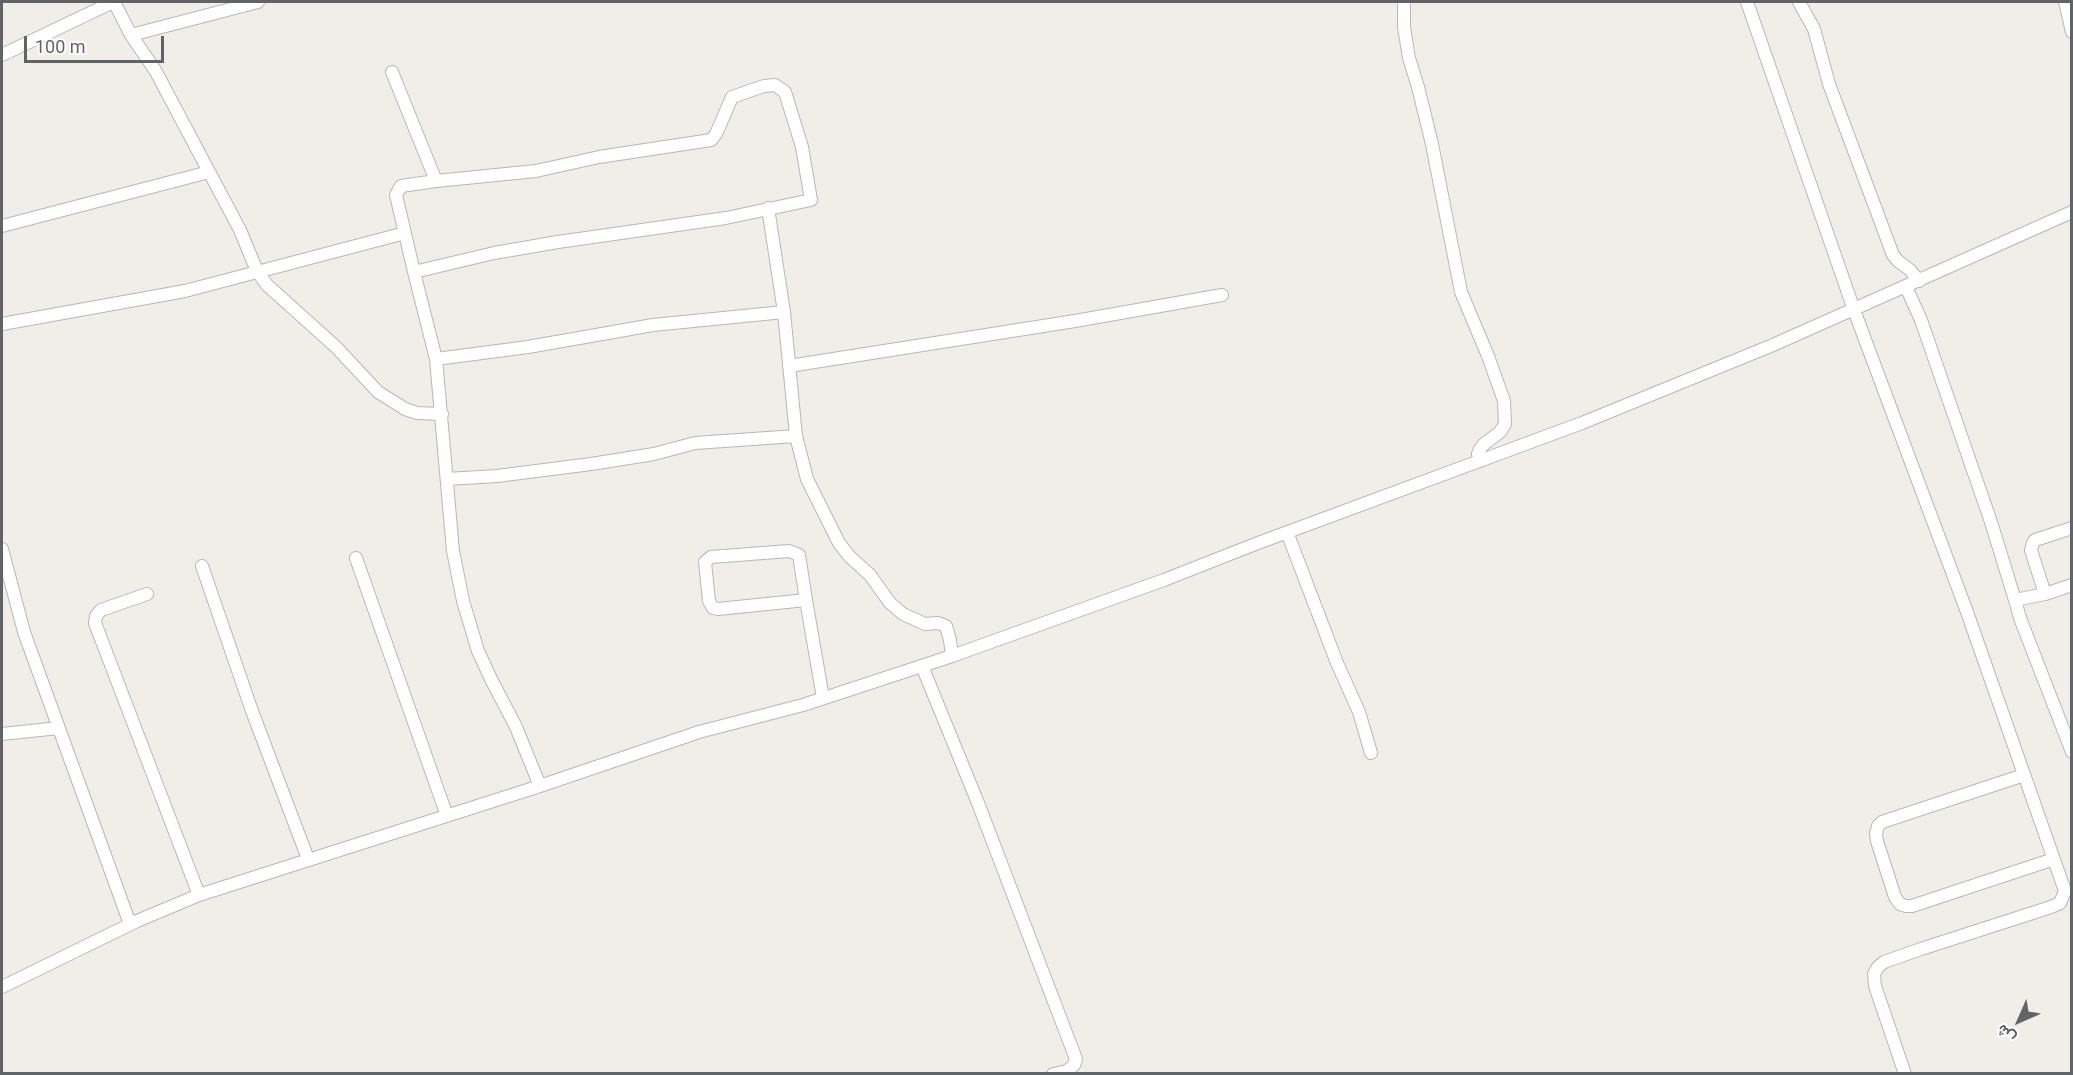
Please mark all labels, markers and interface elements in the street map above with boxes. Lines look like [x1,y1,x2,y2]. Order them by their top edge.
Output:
scale bar [27,24,166,62]
text: 100 m [35,36,86,57]
north arrow [1989,991,2049,1051]
text: ش [1992,1021,2019,1048]

